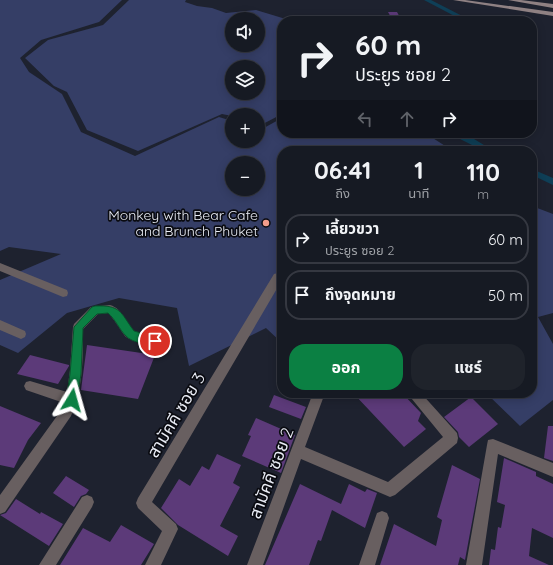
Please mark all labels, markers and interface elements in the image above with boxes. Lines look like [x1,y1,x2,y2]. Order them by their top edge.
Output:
map controls [225,12,265,196]
button: sound [225,12,265,52]
text: 60 m [355,27,421,62]
icon: right [289,32,341,84]
button: layers [225,60,265,100]
text: ประยูร ซอย 2 [355,63,451,86]
button: + [225,108,265,148]
icon: left [354,108,376,130]
icon: ahead [396,108,418,130]
icon: right [438,108,460,130]
text: 06:41 [314,155,371,185]
text: 1 [414,155,424,185]
button: − [225,156,265,196]
text: 110 [467,157,500,187]
text: ถึง [335,185,350,201]
text: นาที [408,185,430,201]
text: m [477,186,489,202]
place label: Monkey with Bear Cafe and Brunch Phuket [108,206,258,240]
marker: Monkey with Bear Cafe and Brunch Phuket [261,218,271,228]
text: เลี้ยวขวา [325,219,379,238]
icon: right [291,228,313,250]
text: 60 m [488,230,523,249]
text: ประยูร ซอย 2 [325,242,394,258]
icon: arrive [291,284,313,306]
text: ถึงจุดหมาย [325,285,396,304]
text: 50 m [488,286,523,305]
pin [138,324,172,358]
icon: arrive [144,330,166,352]
button: ออก [289,344,403,390]
button: แชร์ [411,344,525,390]
street label: สามัคคี ซอย 3 [142,368,209,461]
position arrow [51,379,93,421]
street label: สามัคคี ซอย 2 [244,424,298,521]

